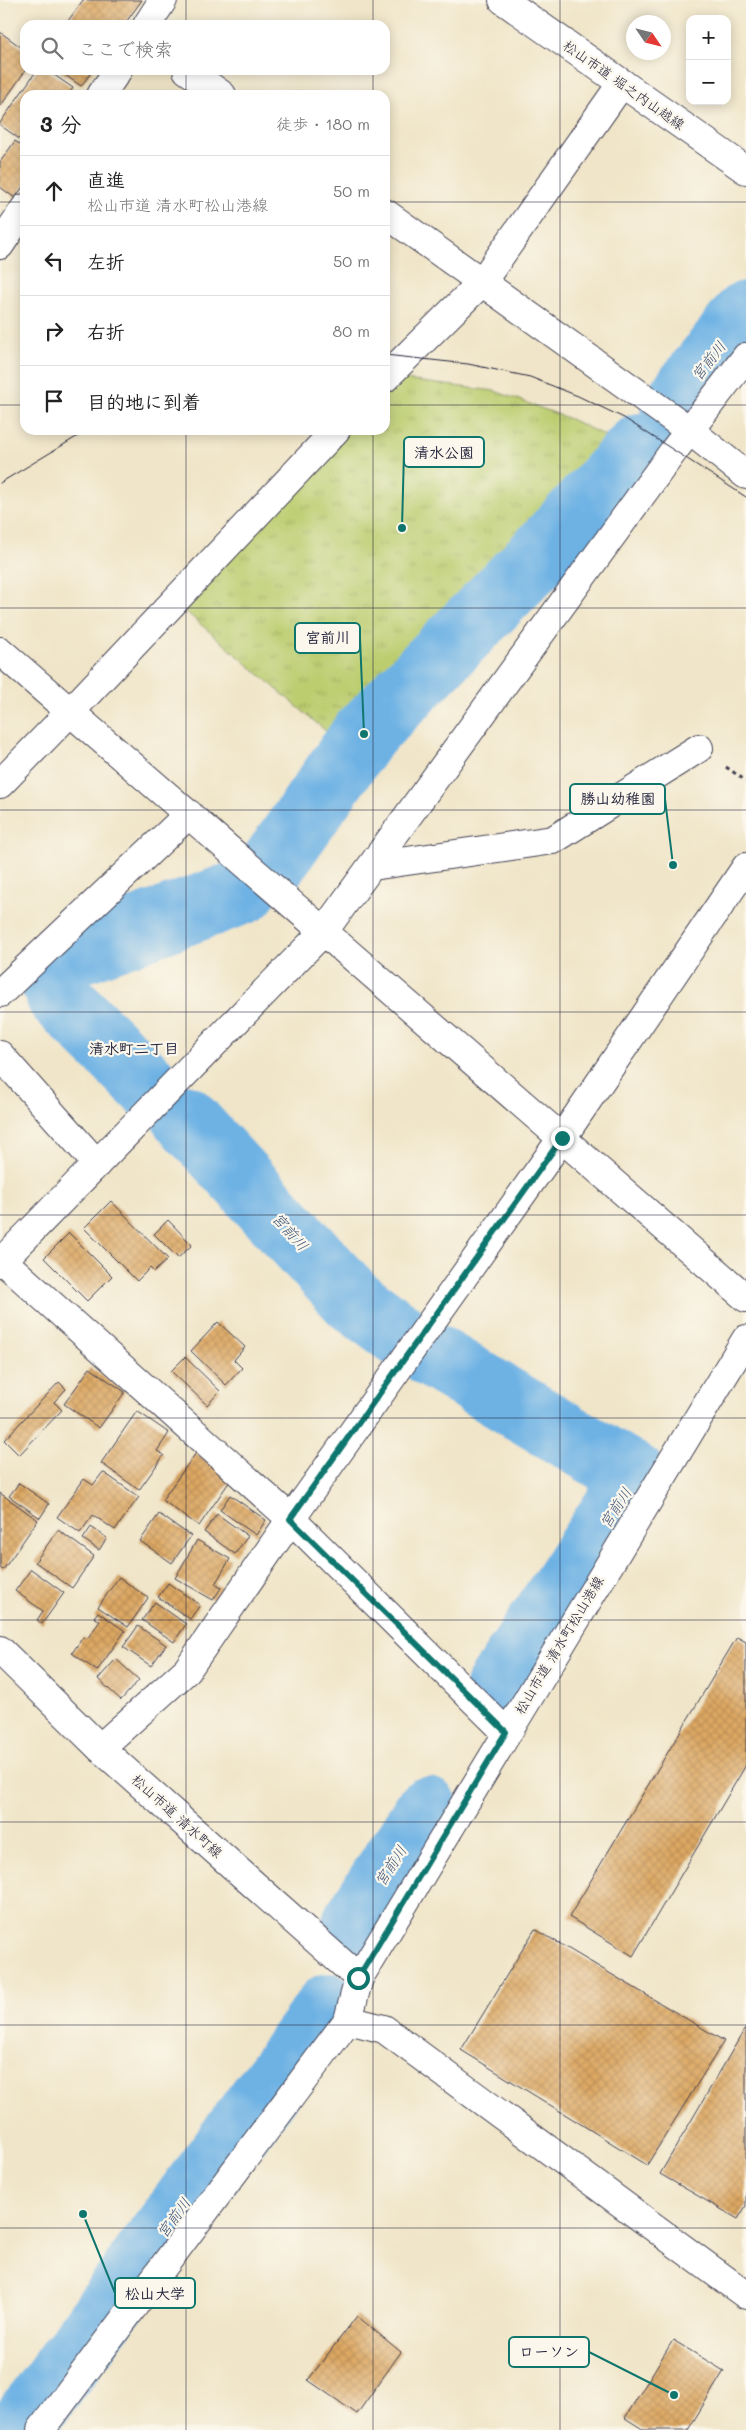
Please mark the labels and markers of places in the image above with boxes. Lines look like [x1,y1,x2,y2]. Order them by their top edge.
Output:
callout: 清水公園 [404,437,484,467]
callout: 宮前川 [295,623,360,653]
callout: 勝山幼稚園 [570,784,665,814]
callout: 松山大学 [115,2278,195,2308]
callout: ローソン [509,2337,589,2367]

